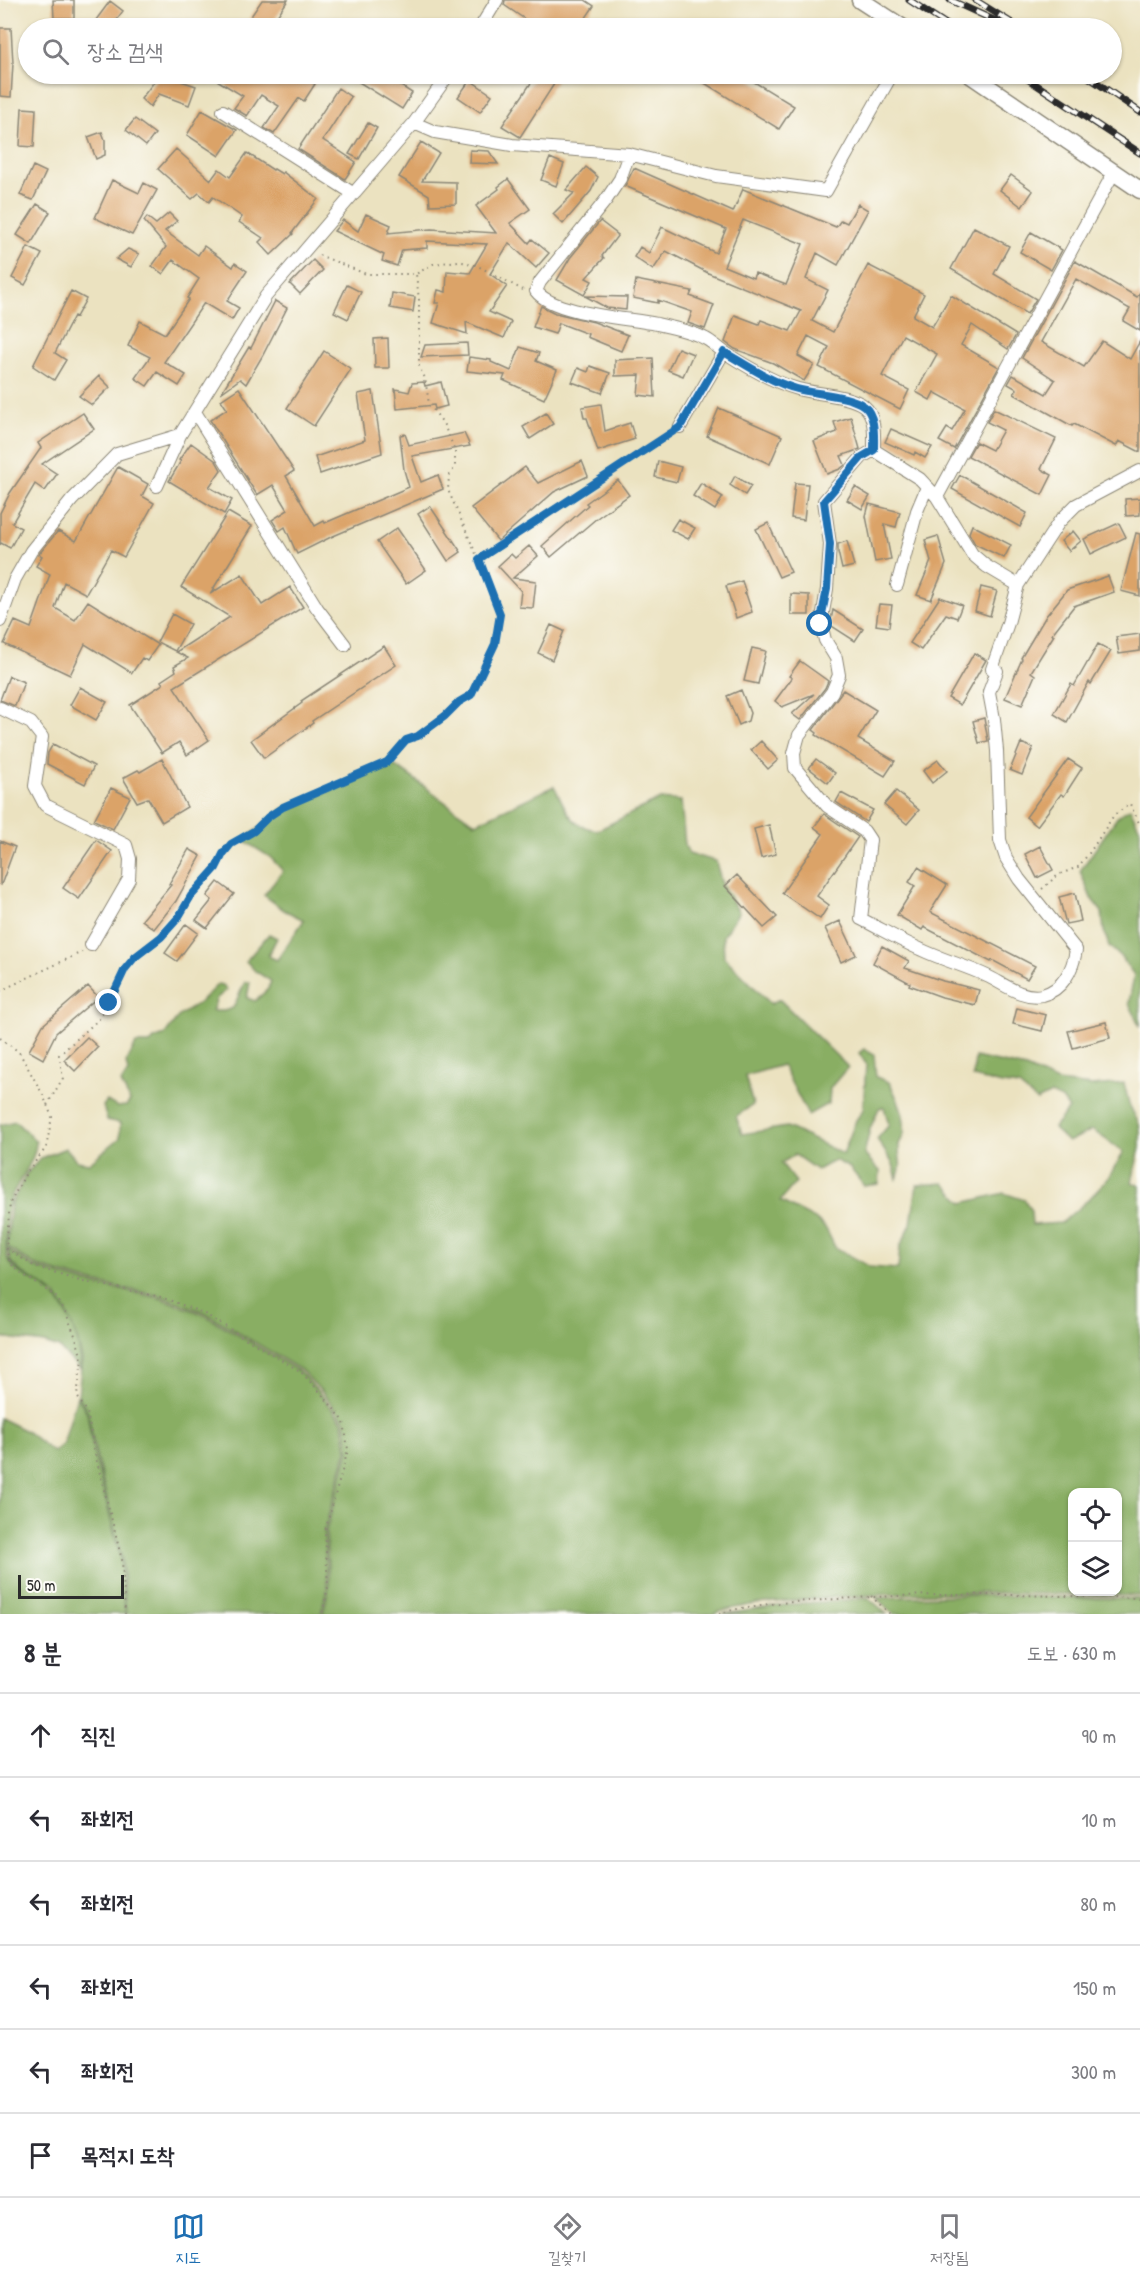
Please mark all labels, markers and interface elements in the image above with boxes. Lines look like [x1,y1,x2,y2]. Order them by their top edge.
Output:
search box [18,18,1122,84]
icon: search [39,35,72,68]
text: 장소 검색 [87,36,163,66]
route start [806,610,832,636]
route end [95,989,121,1015]
map controls [1068,1488,1122,1596]
button: locate [1068,1488,1122,1542]
button: layers [1068,1542,1122,1596]
scale bar [18,1572,124,1600]
text: 50 m [27,1574,56,1596]
text: 8 분 [24,1635,62,1670]
text: 도보 · 630 m [1027,1639,1116,1666]
icon: ahead [24,1719,57,1752]
text: 직진 [81,1720,116,1750]
text: 90 m [1082,1722,1116,1749]
icon: left [24,1803,57,1836]
text: 좌회전 [81,1804,134,1834]
text: 10 m [1082,1806,1116,1833]
icon: left [24,1887,57,1920]
text: 좌회전 [81,1888,134,1918]
text: 80 m [1080,1890,1116,1917]
icon: left [24,1971,57,2004]
text: 좌회전 [81,1972,134,2002]
text: 150 m [1073,1974,1116,2001]
icon: left [24,2055,57,2088]
text: 좌회전 [81,2056,134,2086]
text: 300 m [1071,2058,1116,2085]
icon: arrive [24,2139,57,2172]
text: 목적지 도착 [81,2140,175,2170]
tab: 지도 [172,2210,205,2268]
tab: 길찾기 [548,2210,587,2268]
tab: 저장됨 [930,2210,968,2268]

